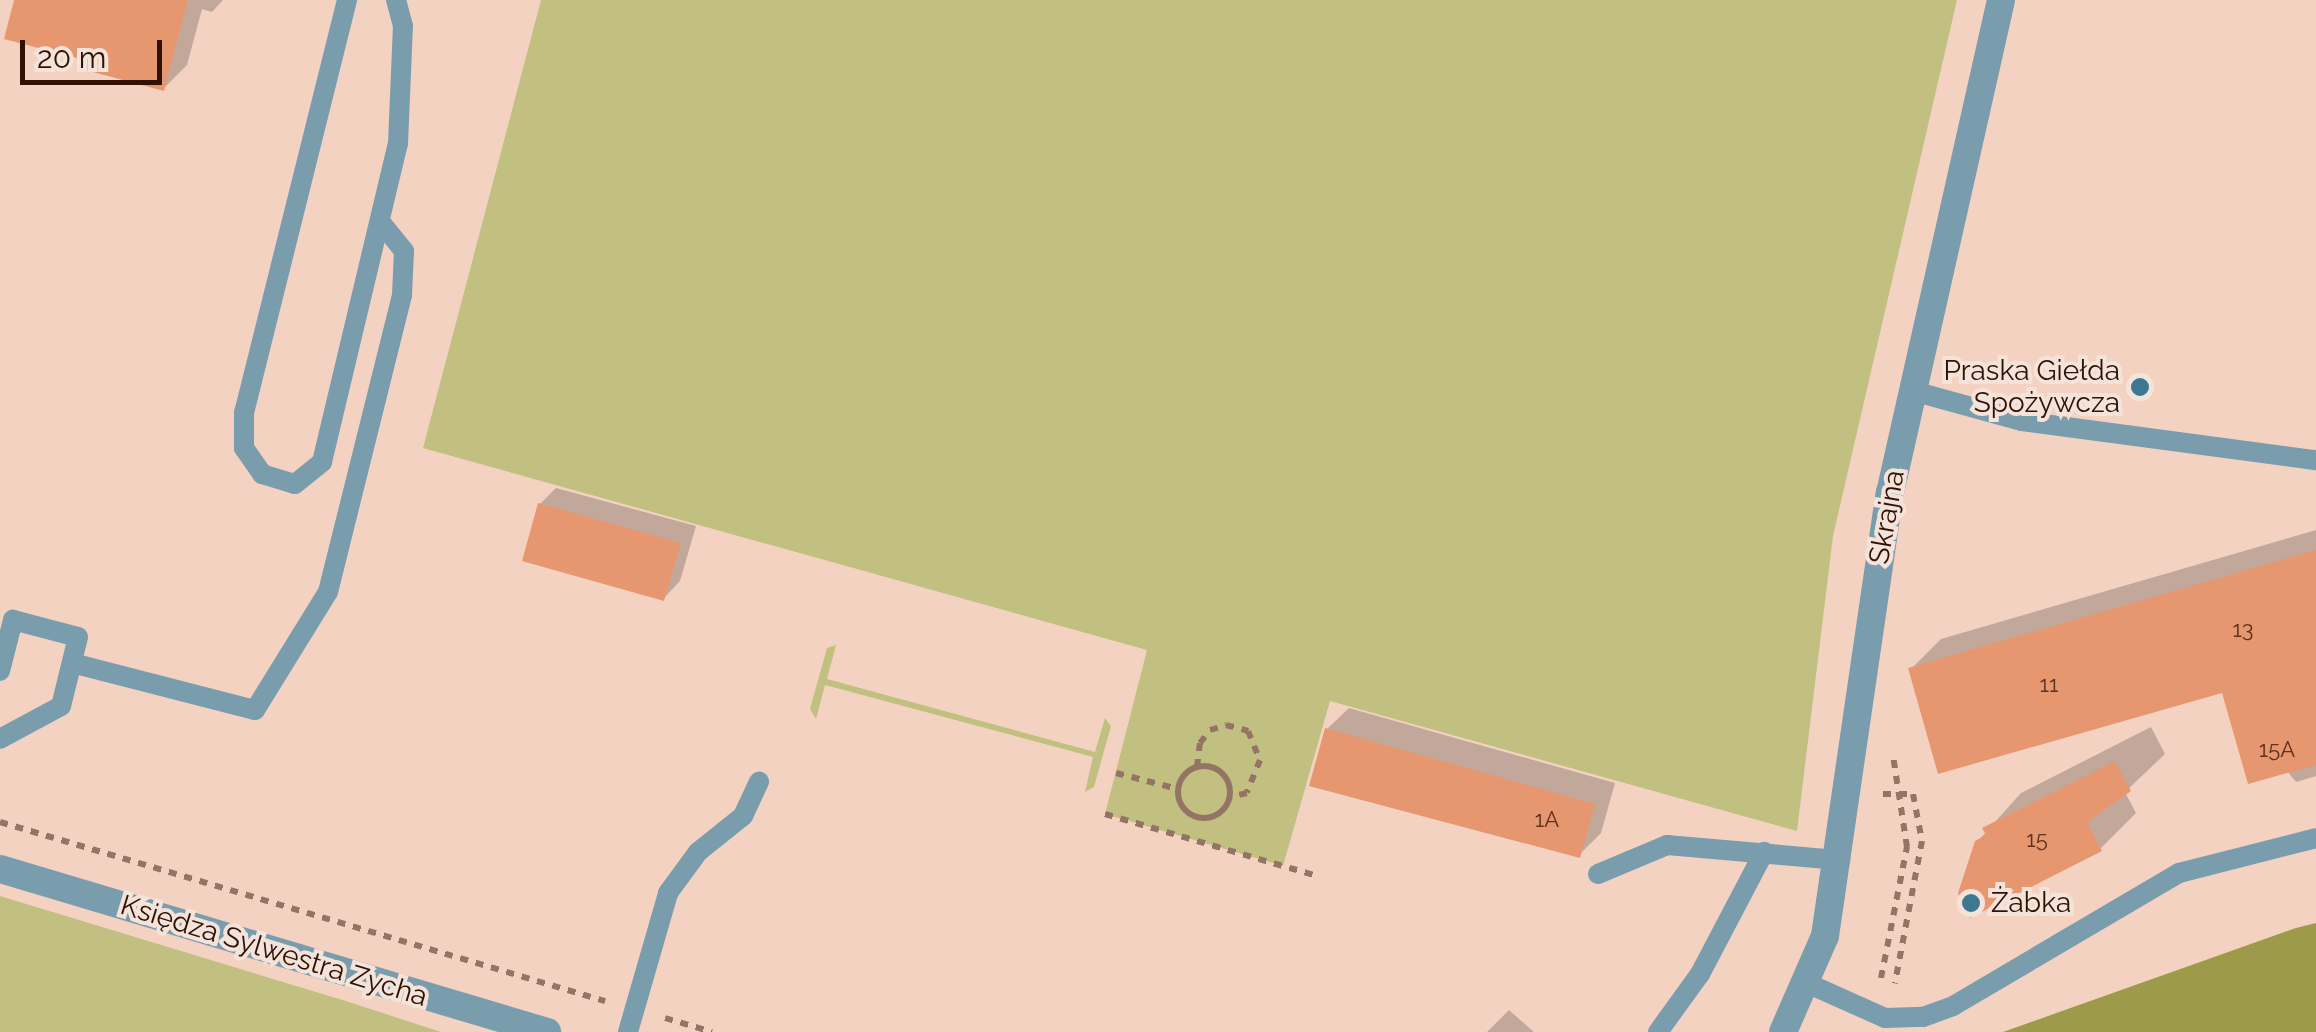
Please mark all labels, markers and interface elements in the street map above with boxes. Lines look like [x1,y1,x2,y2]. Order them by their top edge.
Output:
scale bar [25,20,168,82]
text: 20 m [37,40,106,75]
place label: Praska Giełda Spożywcza [1943,354,2120,420]
marker: Praska Giełda Spożywcza [2129,376,2151,398]
street label: Skrajna [1862,467,1912,567]
house number: 13 [2232,617,2254,643]
house number: 11 [2040,672,2058,698]
house number: 15A [2259,737,2295,763]
house number: 1A [1535,807,1559,833]
house number: 15 [2026,827,2048,853]
place label: Żabka [1991,886,2071,920]
street label: Księdza Sylwestra Zycha [117,888,431,1014]
marker: Żabka [1960,892,1982,914]

